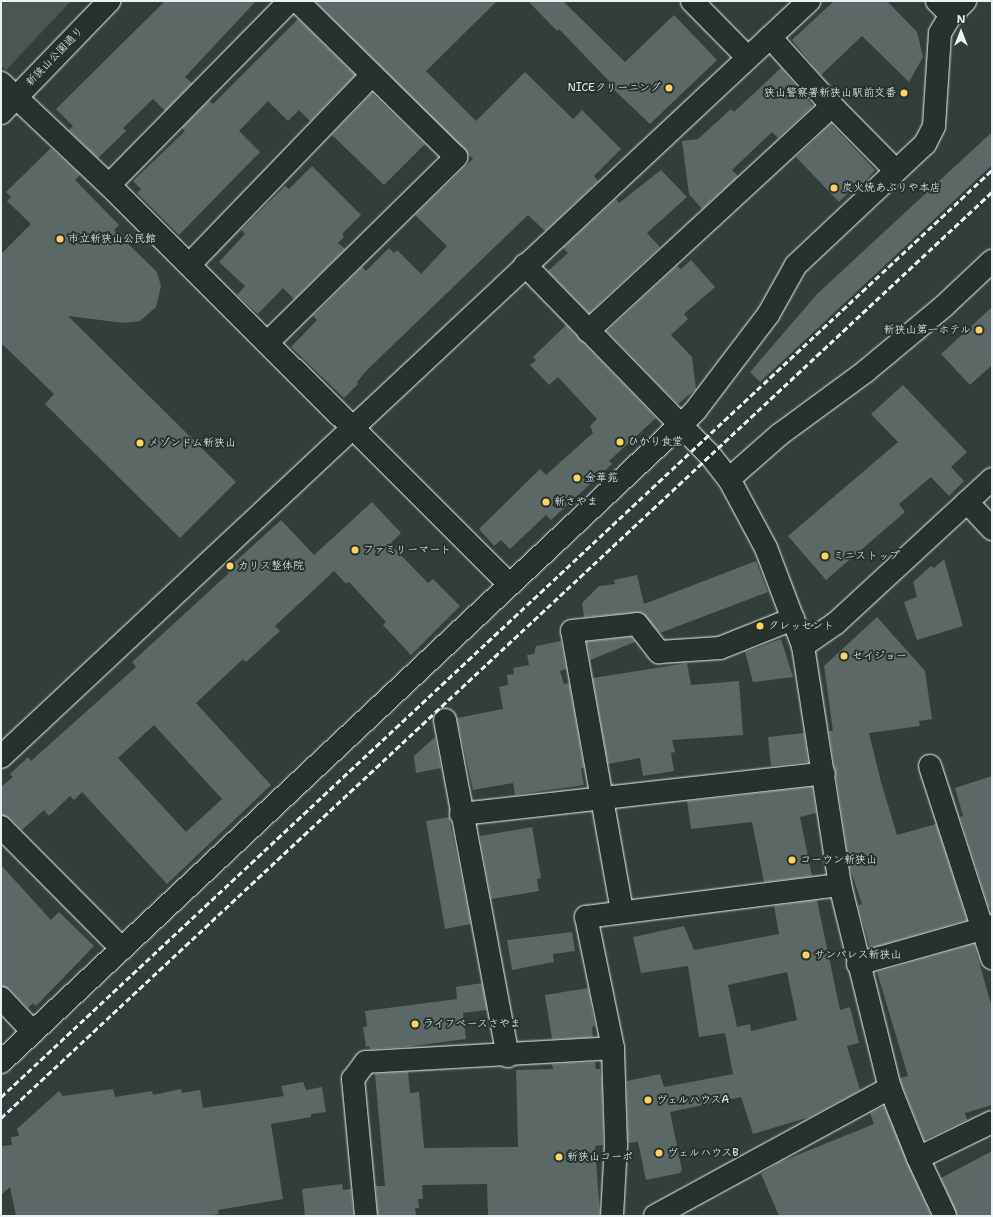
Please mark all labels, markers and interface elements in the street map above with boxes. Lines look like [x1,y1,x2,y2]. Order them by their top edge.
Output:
north arrow [941,12,981,52]
text: N [957,12,965,27]
street label: 新狭山公園通り [24,25,86,89]
place label: NICEクリーニング [567,81,661,95]
marker: NICEクリーニング [664,83,674,93]
place label: 狭山警察署新狭山駅前交番 [764,86,896,100]
marker: 狭山警察署新狭山駅前交番 [899,88,909,98]
place label: 炭火焼あぶりや本店 [842,181,941,195]
marker: 炭火焼あぶりや本店 [829,183,839,193]
place label: 市立新狭山公民館 [68,232,156,246]
marker: 市立新狭山公民館 [55,234,65,244]
place label: 新狭山第一ホテル [883,323,971,337]
marker: 新狭山第一ホテル [974,325,984,335]
place label: ひかり食堂 [628,435,683,449]
place label: メゾンドム新狭山 [148,436,236,450]
marker: ひかり食堂 [615,437,625,447]
marker: メゾンドム新狭山 [135,438,145,448]
place label: 金華苑 [585,471,618,485]
marker: 金華苑 [572,473,582,483]
place label: 新さやま [554,495,598,509]
marker: 新さやま [541,497,551,507]
place label: ファミリーマート [363,543,451,557]
marker: ファミリーマート [350,545,360,555]
place label: ミニストップ [833,549,899,563]
marker: ミニストップ [820,551,830,561]
place label: カリス整体院 [238,559,304,573]
marker: カリス整体院 [225,561,235,571]
place label: クレッセント [768,619,834,633]
marker: クレッセント [755,621,765,631]
place label: セイジョー [852,649,907,663]
marker: セイジョー [839,651,849,661]
place label: コーウン新狭山 [800,853,877,867]
marker: コーウン新狭山 [787,855,797,865]
place label: サンパレス新狭山 [814,948,902,962]
marker: サンパレス新狭山 [801,950,811,960]
place label: ライフベースさやま [423,1017,522,1031]
marker: ライフベースさやま [410,1019,420,1029]
place label: ヴェルハウスA [656,1093,730,1107]
marker: ヴェルハウスA [643,1095,653,1105]
place label: ヴェルハウスB [667,1146,739,1160]
marker: ヴェルハウスB [654,1148,664,1158]
place label: 新狭山コーポ [567,1150,633,1164]
marker: 新狭山コーポ [554,1152,564,1162]

